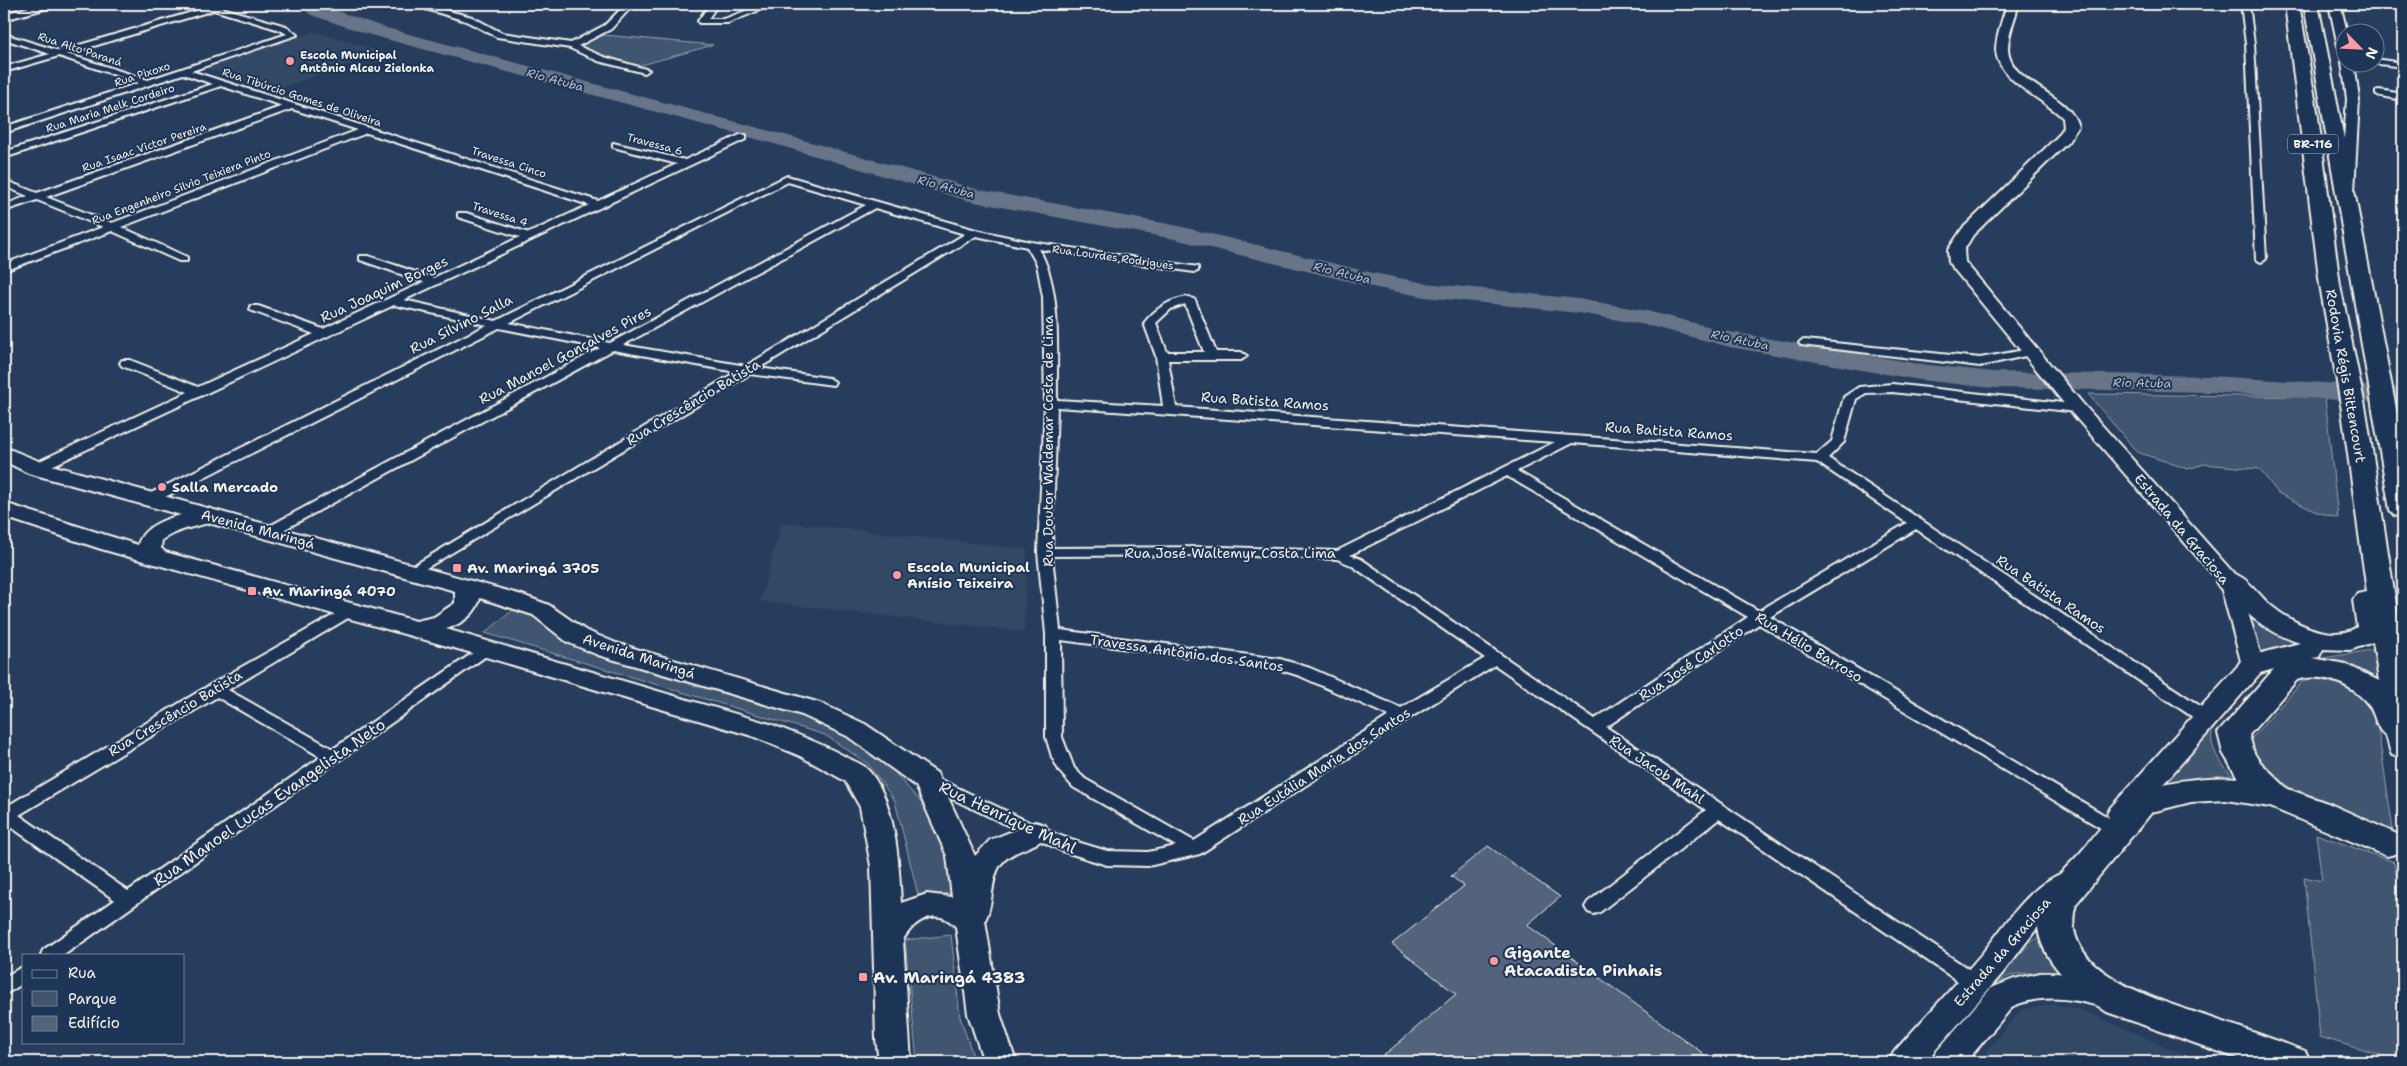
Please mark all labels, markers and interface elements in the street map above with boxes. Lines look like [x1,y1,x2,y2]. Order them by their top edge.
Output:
north arrow [2334,22,2384,72]
street label: Rua Alto Paraná [36,29,124,70]
text: N [2361,45,2382,62]
place label: Escola Municipal Antônio Alceu Zielonka [300,48,435,76]
marker: Escola Municipal Antônio Alceu Zielonka [284,55,296,67]
street label: Rua Pixoxo [112,58,172,91]
street label: Rua Tibúrcio Gomes de Oliveira [220,65,384,130]
water label: Rio Atuba [525,65,585,95]
street label: Rua Maria Melk Cordeiro [44,80,177,136]
street label: Rua Isaac Victor Pereira [80,119,208,176]
street label: Travessa 6 [625,130,684,159]
road number: BR-116 [2288,134,2338,154]
street label: Travessa Cinco [470,143,548,182]
street label: Rua Engenheiro Silvio Teixiera Pinto [90,146,273,229]
water label: Rio Atuba [916,172,976,202]
street label: Travessa 4 [470,198,530,231]
street label: Rua Lourdes Rodrigues [1051,242,1175,273]
street label: Rua Joaquim Borges [317,252,451,326]
water label: Rio Atuba [1312,258,1372,288]
street label: Rodovia Régis Bittencourt [2322,288,2370,464]
street label: Rua Silvino Salla [407,290,516,358]
street label: Rua Manoel Gonçalves Pires [476,302,654,408]
street label: Rua Doutor Waldemar Costa de Lima [1039,315,1057,567]
water label: Rio Atuba [1710,326,1770,354]
street label: Rua Crescêncio Batista [623,355,764,449]
water label: Rio Atuba [2113,374,2171,392]
street label: Rua Batista Ramos [1200,388,1330,414]
street label: Rua Batista Ramos [1604,418,1734,444]
street label: Estrada da Graciosa [2130,470,2234,588]
place label: Salla Mercado [172,478,278,496]
marker: Salla Mercado [156,481,168,493]
street label: Avenida Maringá [199,505,317,553]
street label: Rua José Waltemyr Costa Lima [1124,544,1336,562]
street label: Rua Batista Ramos [1993,551,2109,637]
place label: Escola Municipal Anísio Teixeira [907,558,1030,592]
place label: Av. Maringá 3705 [467,559,600,577]
marker: Av. Maringá 3705 [451,562,463,574]
marker: Escola Municipal Anísio Teixeira [891,569,903,581]
place label: Av. Maringá 4070 [262,582,396,600]
marker: Av. Maringá 4070 [246,585,258,597]
street label: Rua Hélio Barroso [1752,608,1866,686]
street label: Rua José Carlotto [1635,621,1747,705]
street label: Avenida Maringá [581,629,698,683]
street label: Travessa Antônio dos Santos [1089,630,1285,676]
street label: Rua Crescêncio Batista [105,666,246,760]
street label: Rua Eutália Maria dos Santos [1234,703,1414,829]
street label: Rua Manoel Lucas Evangelista Neto [149,714,389,891]
street label: Rua Jacob Mahl [1606,731,1709,808]
street label: Rua Henrique Mahl [936,776,1080,859]
street label: Estrada da Graciosa [1950,893,2055,1010]
place label: Gigante Atacadista Pinhais [1504,942,1662,981]
legend [22,954,185,1044]
marker: Gigante Atacadista Pinhais [1488,955,1500,967]
text: Rua [68,963,97,983]
place label: Av. Maringá 4383 [873,967,1025,988]
marker: Av. Maringá 4383 [857,971,869,983]
text: Parque [68,989,117,1009]
text: Edifício [68,1013,120,1033]

